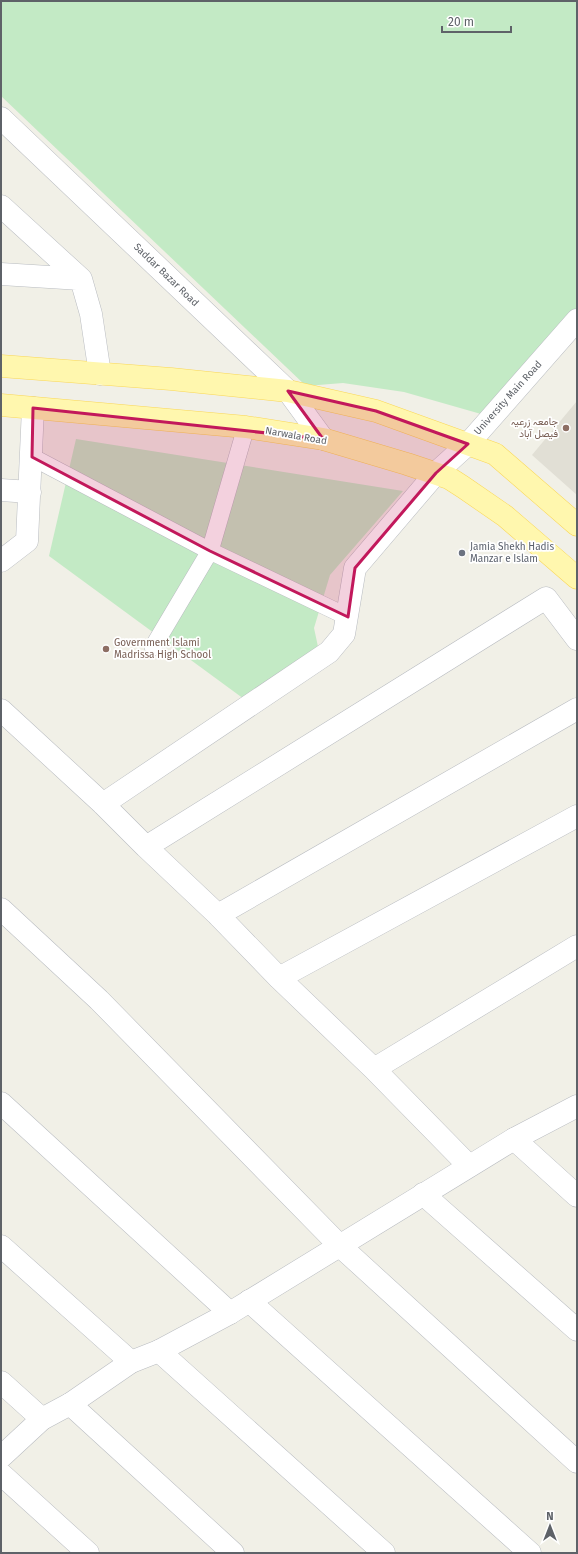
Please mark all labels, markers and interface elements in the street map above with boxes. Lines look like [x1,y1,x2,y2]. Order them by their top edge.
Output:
scale bar [442,8,511,34]
text: 20 m [448,15,474,29]
street label: Saddar Bazar Road [131,241,201,309]
street label: University Main Road [472,358,544,438]
place label: جامعہ زرعیہ فیصل آباد [511,416,558,440]
marker: جامعہ زرعیہ فیصل آباد [561,423,571,433]
street label: Narwala Road [264,425,328,447]
place label: Jamia Shekh Hadis Manzar e Islam [470,541,554,565]
marker: Jamia Shekh Hadis Manzar e Islam [457,548,467,558]
place label: Government Islami Madrissa High School [114,637,211,661]
marker: Government Islami Madrissa High School [101,644,111,654]
north arrow [530,1506,570,1546]
text: N [546,1510,554,1523]

